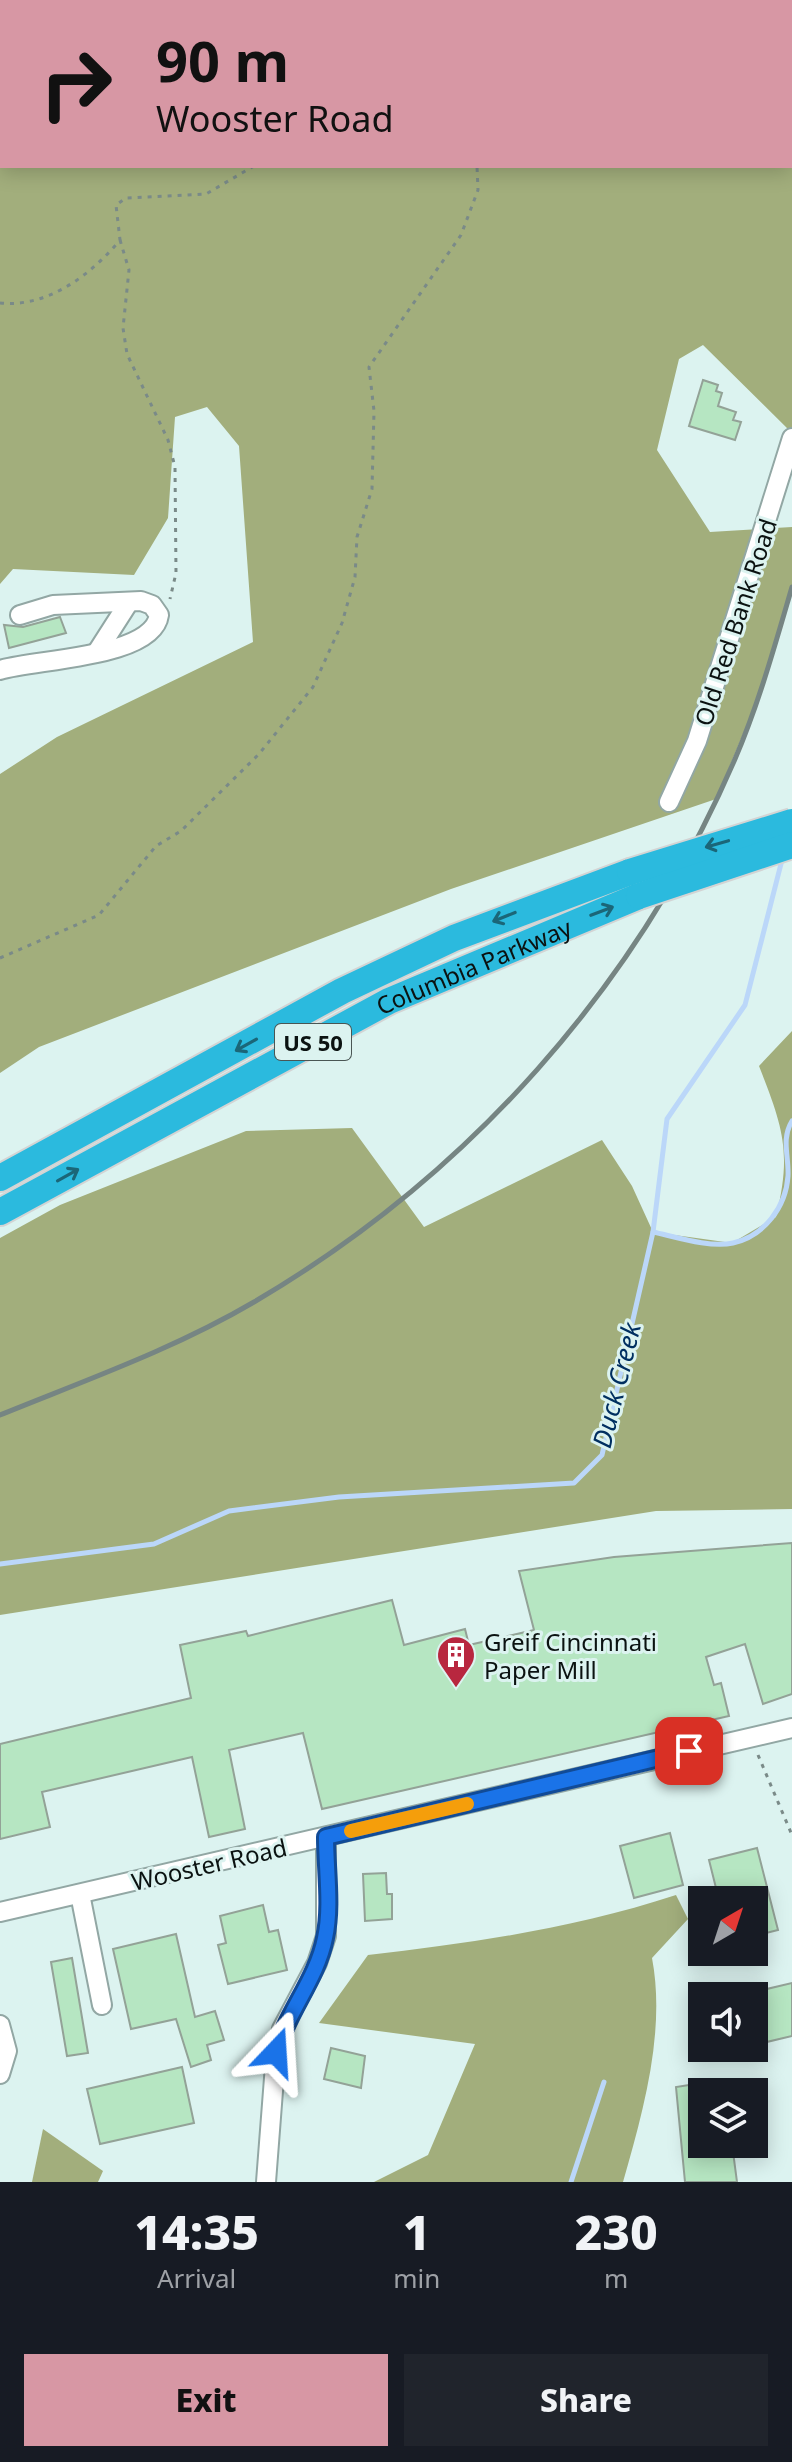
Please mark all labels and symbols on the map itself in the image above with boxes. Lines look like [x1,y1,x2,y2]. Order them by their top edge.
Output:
street label: Old Red Bank Road [686,514,784,730]
one-way arrow [705,837,731,852]
one-way arrow [589,902,614,917]
street label: Columbia Parkway [370,910,577,1022]
one-way arrow [492,911,517,925]
road number: US 50 [275,1024,351,1060]
one-way arrow [235,1037,259,1053]
one-way arrow [56,1166,80,1182]
water label: Duck Creek [583,1318,649,1451]
place label: Greif Cincinnati Paper Mill [484,1625,657,1686]
building icon: Greif Cincinnati Paper Mill [435,1634,477,1689]
pin [655,1717,723,1785]
street label: Wooster Road [128,1830,290,1898]
north arrow [688,1886,768,1966]
position arrow [234,2010,318,2094]

